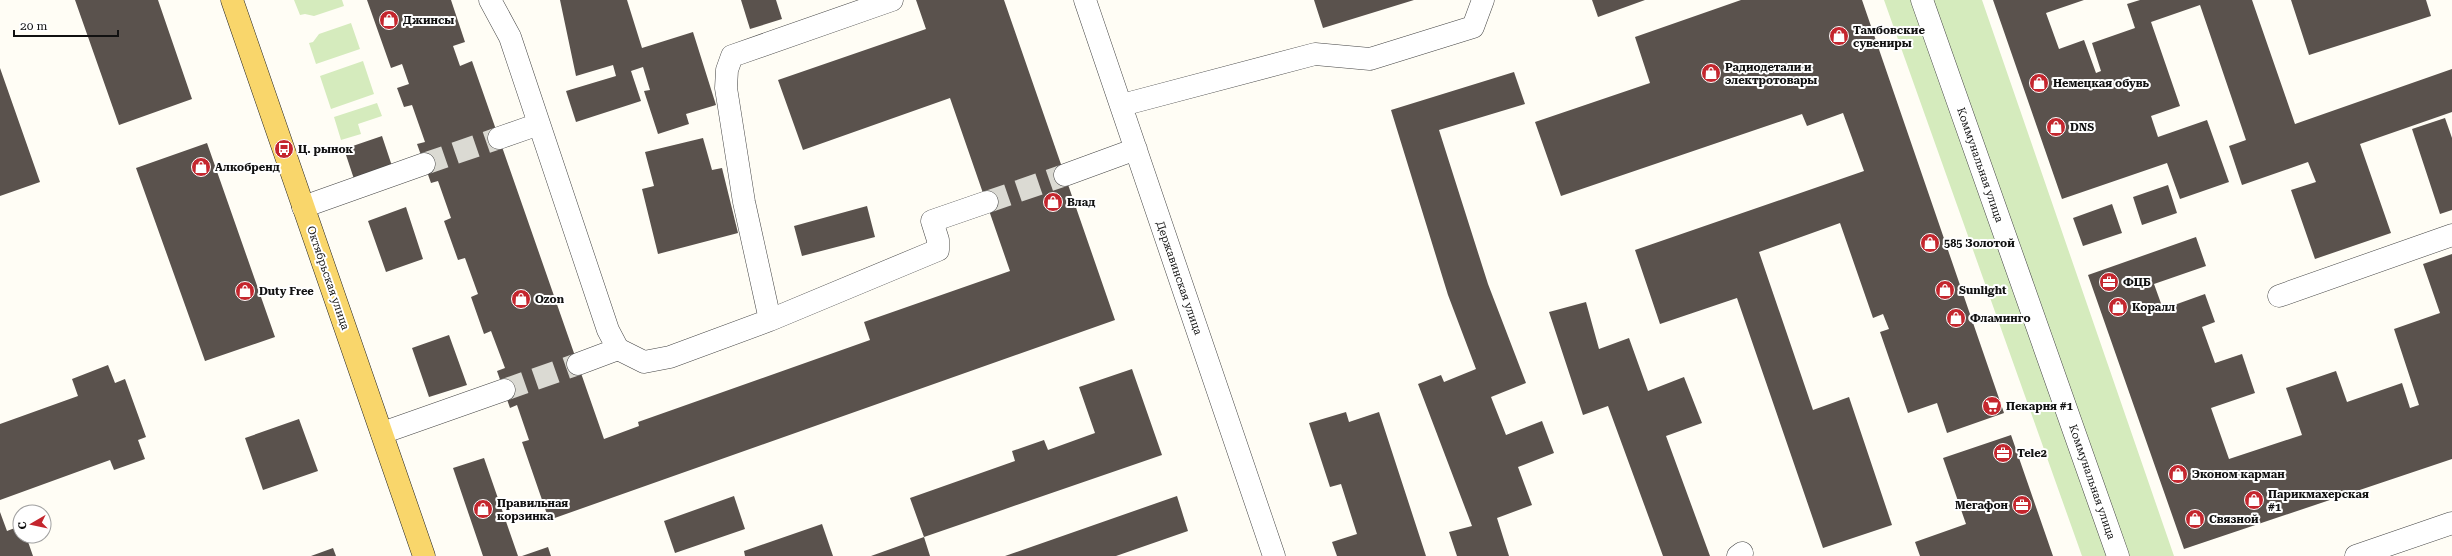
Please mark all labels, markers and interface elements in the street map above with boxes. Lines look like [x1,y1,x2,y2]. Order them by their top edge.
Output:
shop icon: Джинсы [378,9,400,31]
scale bar [14,12,118,38]
place label: Джинсы [403,14,454,27]
text: 20 m [20,19,47,33]
place label: Тамбовские сувениры [1853,24,1925,50]
shop icon: Тамбовские сувениры [1828,25,1850,47]
place label: Радиодетали и электротовары [1725,61,1817,87]
shop icon: Радиодетали и электротовары [1700,62,1722,84]
shop icon: Немецкая обувь [2028,72,2050,94]
place label: Немецкая обувь [2053,77,2150,90]
street label: Коммунальная улица [1954,106,2006,224]
shop icon: DNS [2045,116,2067,138]
place label: DNS [2070,121,2094,134]
bus stop icon: Ц. рынок [273,138,295,160]
place label: Ц. рынок [298,143,353,156]
shop icon: Алкобренд [190,156,212,178]
place label: Алкобренд [215,161,280,174]
shop icon: Влад [1042,191,1064,213]
place label: Влад [1067,196,1095,209]
street label: Державинская улица [1153,219,1205,337]
street label: Октябрьская улица [304,224,352,332]
shop icon: 585 Золотой [1919,232,1941,254]
place label: 585 Золотой [1944,237,2015,250]
office icon: ФЦБ [2098,271,2120,293]
place label: ФЦБ [2123,276,2151,289]
shop icon: Sunlight [1934,279,1956,301]
shop icon: Duty Free [234,280,256,302]
place label: Sunlight [1959,284,2007,297]
place label: Duty Free [259,285,314,298]
shop icon: Ozon [510,288,532,310]
place label: Ozon [535,293,565,306]
shop icon: Коралл [2107,296,2129,318]
place label: Коралл [2132,301,2175,314]
shop icon: Фламинго [1945,307,1967,329]
place label: Фламинго [1970,312,2031,325]
supermarket icon: Пекарня #1 [1981,395,2003,417]
place label: Пекарня #1 [2006,400,2073,413]
street label: Коммунальная улица [2066,423,2118,541]
office icon: Tele2 [1992,442,2014,464]
place label: Tele2 [2017,447,2047,460]
shop icon: Эконом карман [2167,463,2189,485]
place label: Эконом карман [2192,468,2285,481]
place label: Парикмахерская #1 [2268,488,2369,514]
shop icon: Парикмахерская #1 [2243,489,2265,511]
office icon: Мегафон [2011,494,2033,516]
place label: Правильная корзинка [497,497,568,523]
shop icon: Правильная корзинка [472,498,494,520]
place label: Мегафон [1955,499,2009,512]
north arrow [12,504,52,544]
shop icon: Связной [2184,508,2206,530]
place label: Связной [2209,513,2259,526]
text: С [16,520,30,530]

